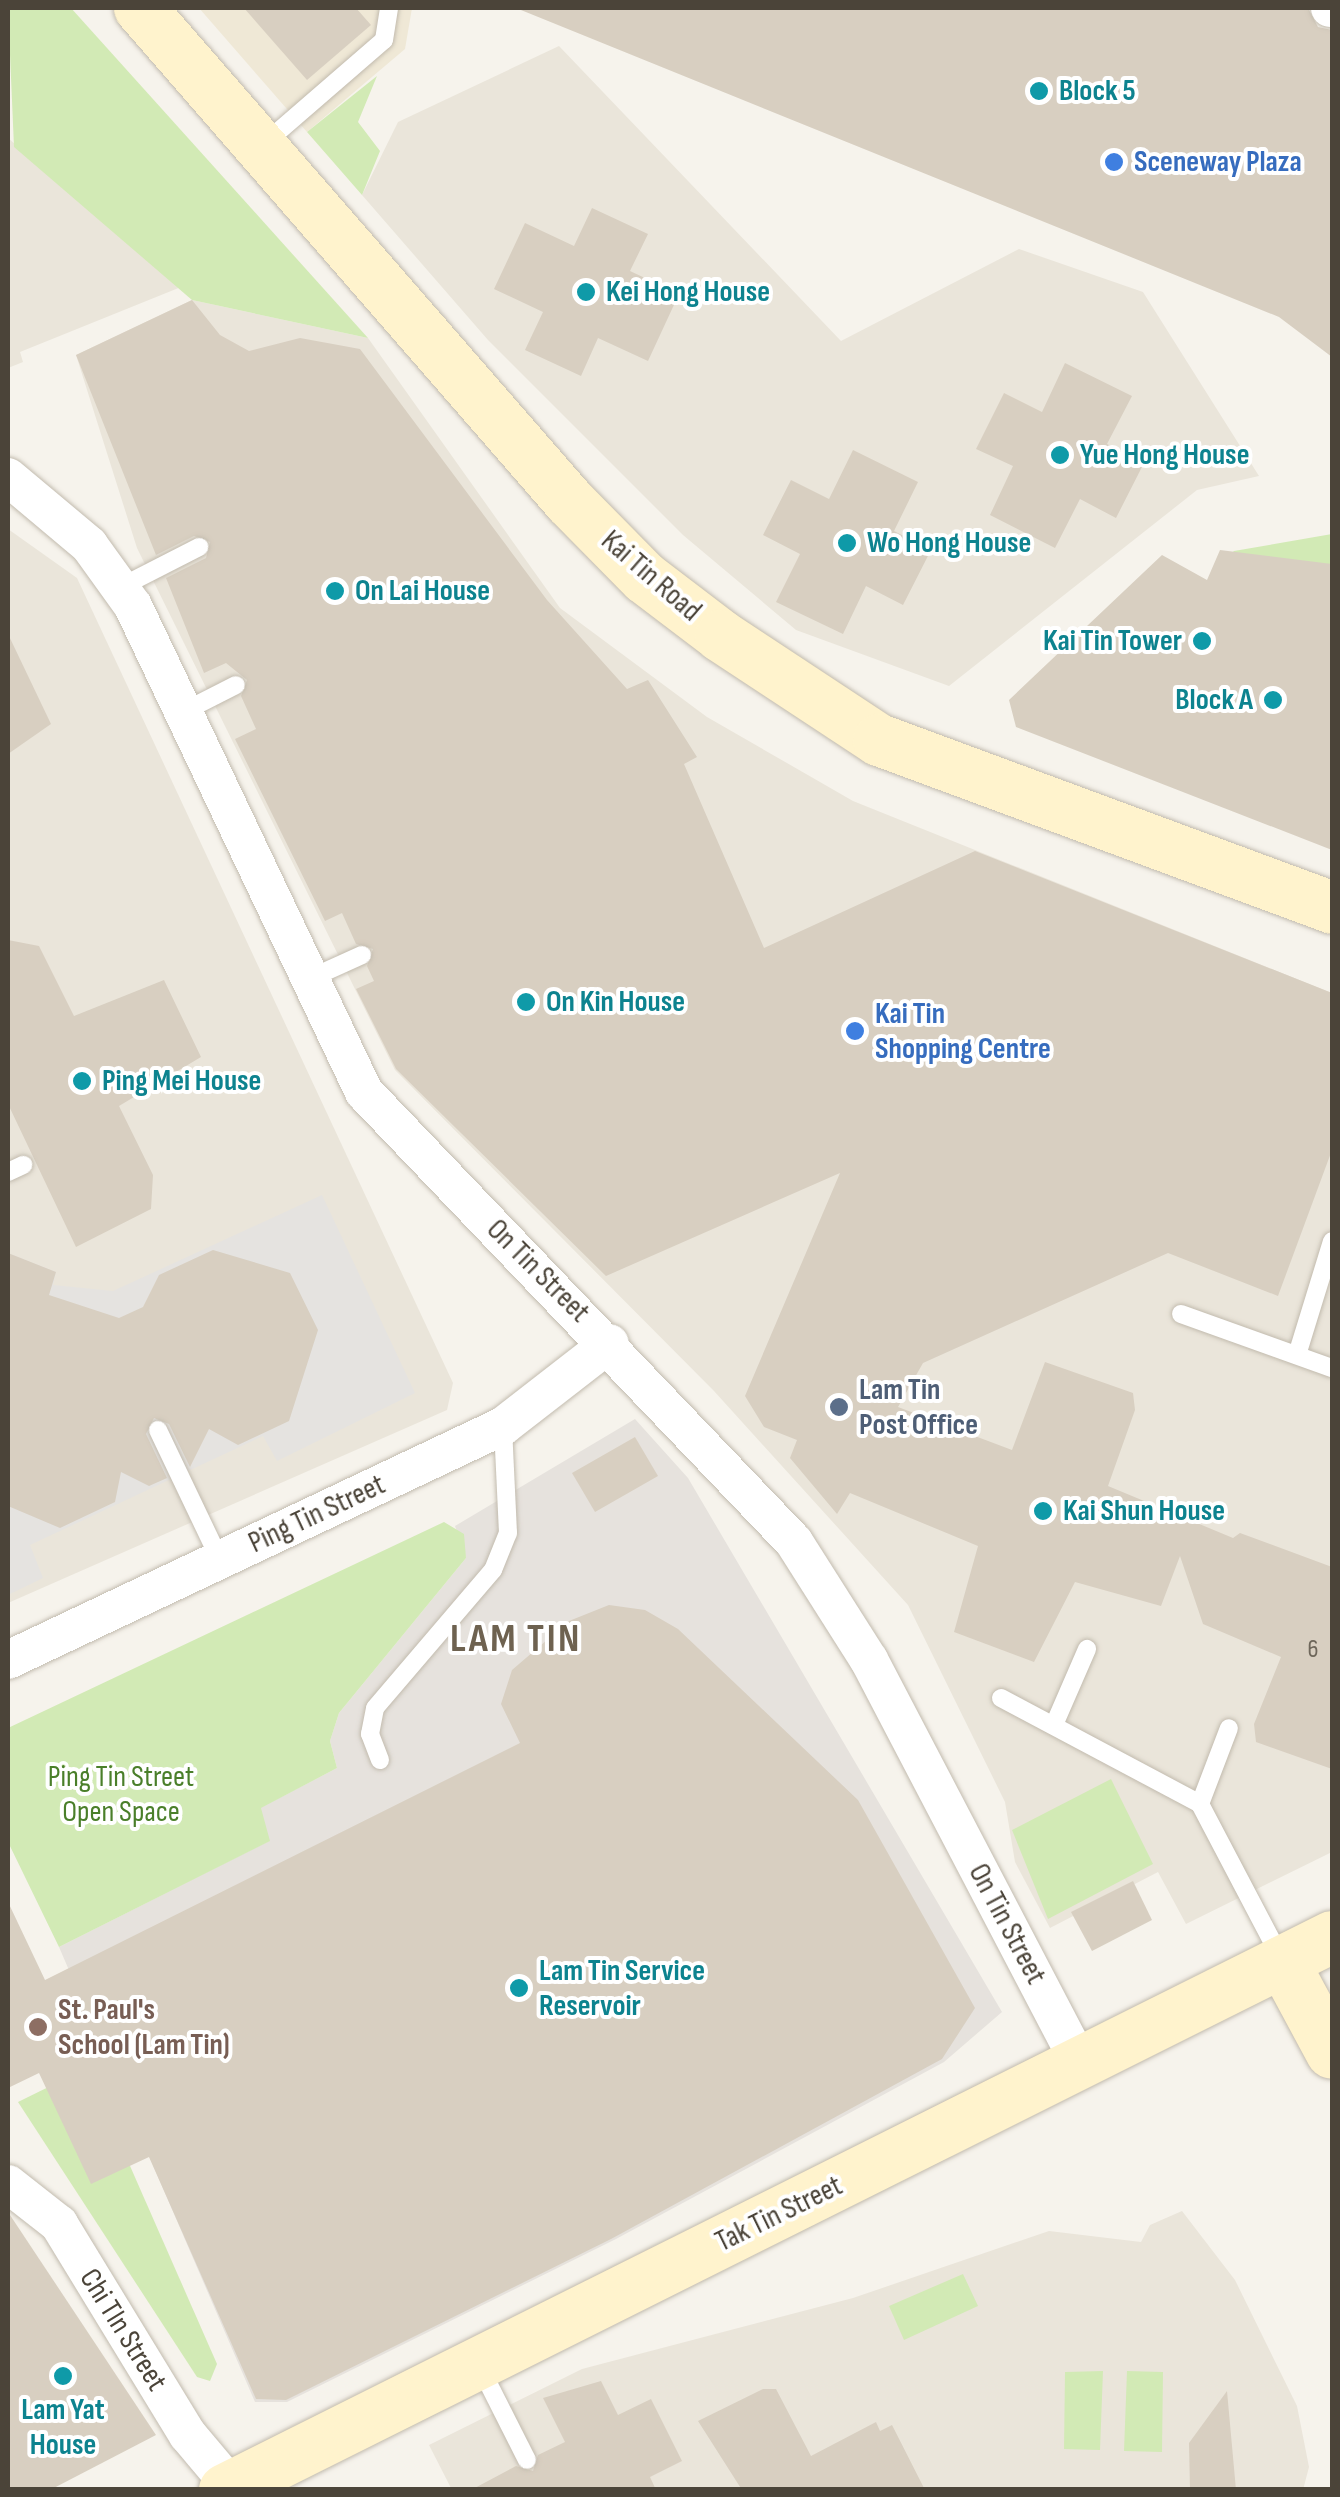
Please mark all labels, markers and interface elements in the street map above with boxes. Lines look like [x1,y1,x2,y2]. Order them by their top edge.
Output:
place label: Block 5 [1059,73,1136,109]
marker: Block 5 [1028,80,1050,102]
place label: Sceneway Plaza [1134,144,1302,180]
marker: Sceneway Plaza [1103,151,1125,173]
place label: Kei Hong House [606,274,770,310]
marker: Kei Hong House [575,281,597,303]
place label: Yue Hong House [1080,437,1249,473]
marker: Yue Hong House [1049,444,1071,466]
street label: Kai Tin Road [594,523,708,629]
place label: Wo Hong House [867,525,1031,561]
marker: Wo Hong House [836,532,858,554]
place label: On Lai House [355,573,490,609]
marker: On Lai House [324,580,346,602]
place label: Kai Tin Tower [1043,623,1182,659]
marker: Kai Tin Tower [1191,630,1213,652]
place label: Block A [1175,682,1253,718]
marker: Block A [1262,689,1284,711]
place label: On Kin House [546,984,685,1020]
marker: On Kin House [515,991,537,1013]
place label: Kai Tin Shopping Centre [875,996,1051,1066]
marker: Kai Tin Shopping Centre [844,1020,866,1042]
place label: Ping Mei House [102,1063,261,1099]
marker: Ping Mei House [71,1070,93,1092]
street label: On Tin Street [479,1212,597,1330]
place label: Lam Tin Post Office [859,1372,978,1442]
marker: Lam Tin Post Office [828,1396,850,1418]
street label: Ping Tin Street [243,1467,391,1561]
place label: Kai Shun House [1063,1493,1225,1529]
marker: Kai Shun House [1032,1500,1054,1522]
district label: LAM TIN [450,1615,582,1663]
house number: 6 [1308,1635,1318,1665]
park label: Ping Tin Street Open Space [48,1759,194,1830]
street label: On Tin Street [960,1858,1054,1990]
place label: Lam Tin Service Reservoir [539,1953,705,2024]
marker: Lam Tin Service Reservoir [508,1977,530,1999]
place label: St. Paul's School (Lam Tin) [58,1992,230,2062]
marker: St. Paul's School (Lam Tin) [27,2016,49,2038]
street label: Tak Tin Street [710,2168,848,2260]
street label: Chi TIn Street [71,2262,175,2398]
marker: Lam Yat House [52,2365,74,2387]
place label: Lam Yat House [21,2392,105,2462]

